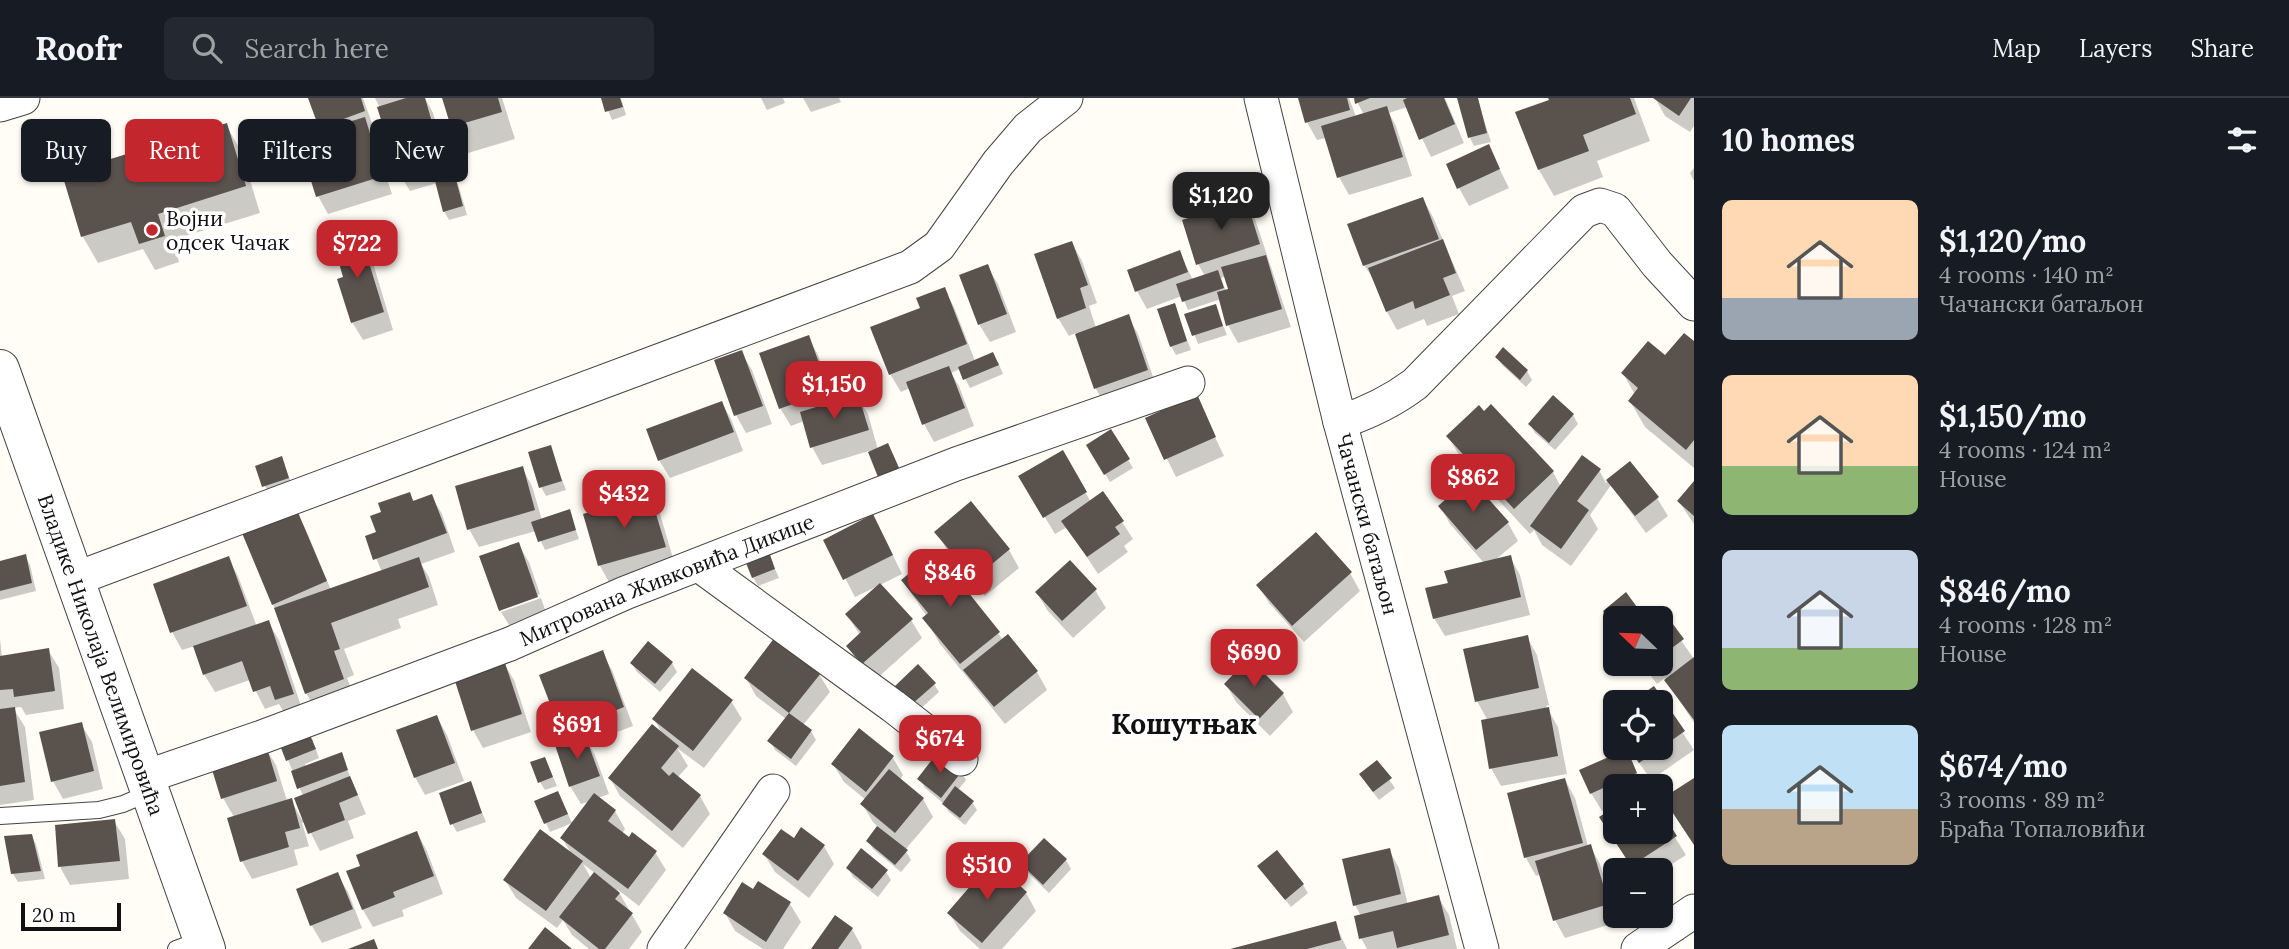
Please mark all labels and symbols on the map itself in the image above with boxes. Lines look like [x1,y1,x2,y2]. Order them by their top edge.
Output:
pin: $1,120 [1164,172,1278,232]
place label: Војни одсек Чачак [166,205,290,256]
pin: $722 [316,220,398,280]
marker: Војни одсек Чачак [144,222,160,238]
pin: $1,150 [777,362,891,421]
street label: Чачански батаљон [1330,430,1405,618]
pin: $862 [1432,454,1514,514]
pin: $432 [583,470,665,530]
street label: Владике Николаја Велимировића [32,490,171,819]
street label: Митрована Живковића Дикице [515,507,818,652]
pin: $846 [909,550,991,609]
north arrow [1603,606,1673,676]
pin: $690 [1213,630,1295,689]
pin: $691 [536,702,618,761]
district label: Кошутњак [1111,706,1257,742]
pin: $674 [899,716,981,775]
pin: $510 [946,842,1028,902]
scale bar [21,900,121,932]

